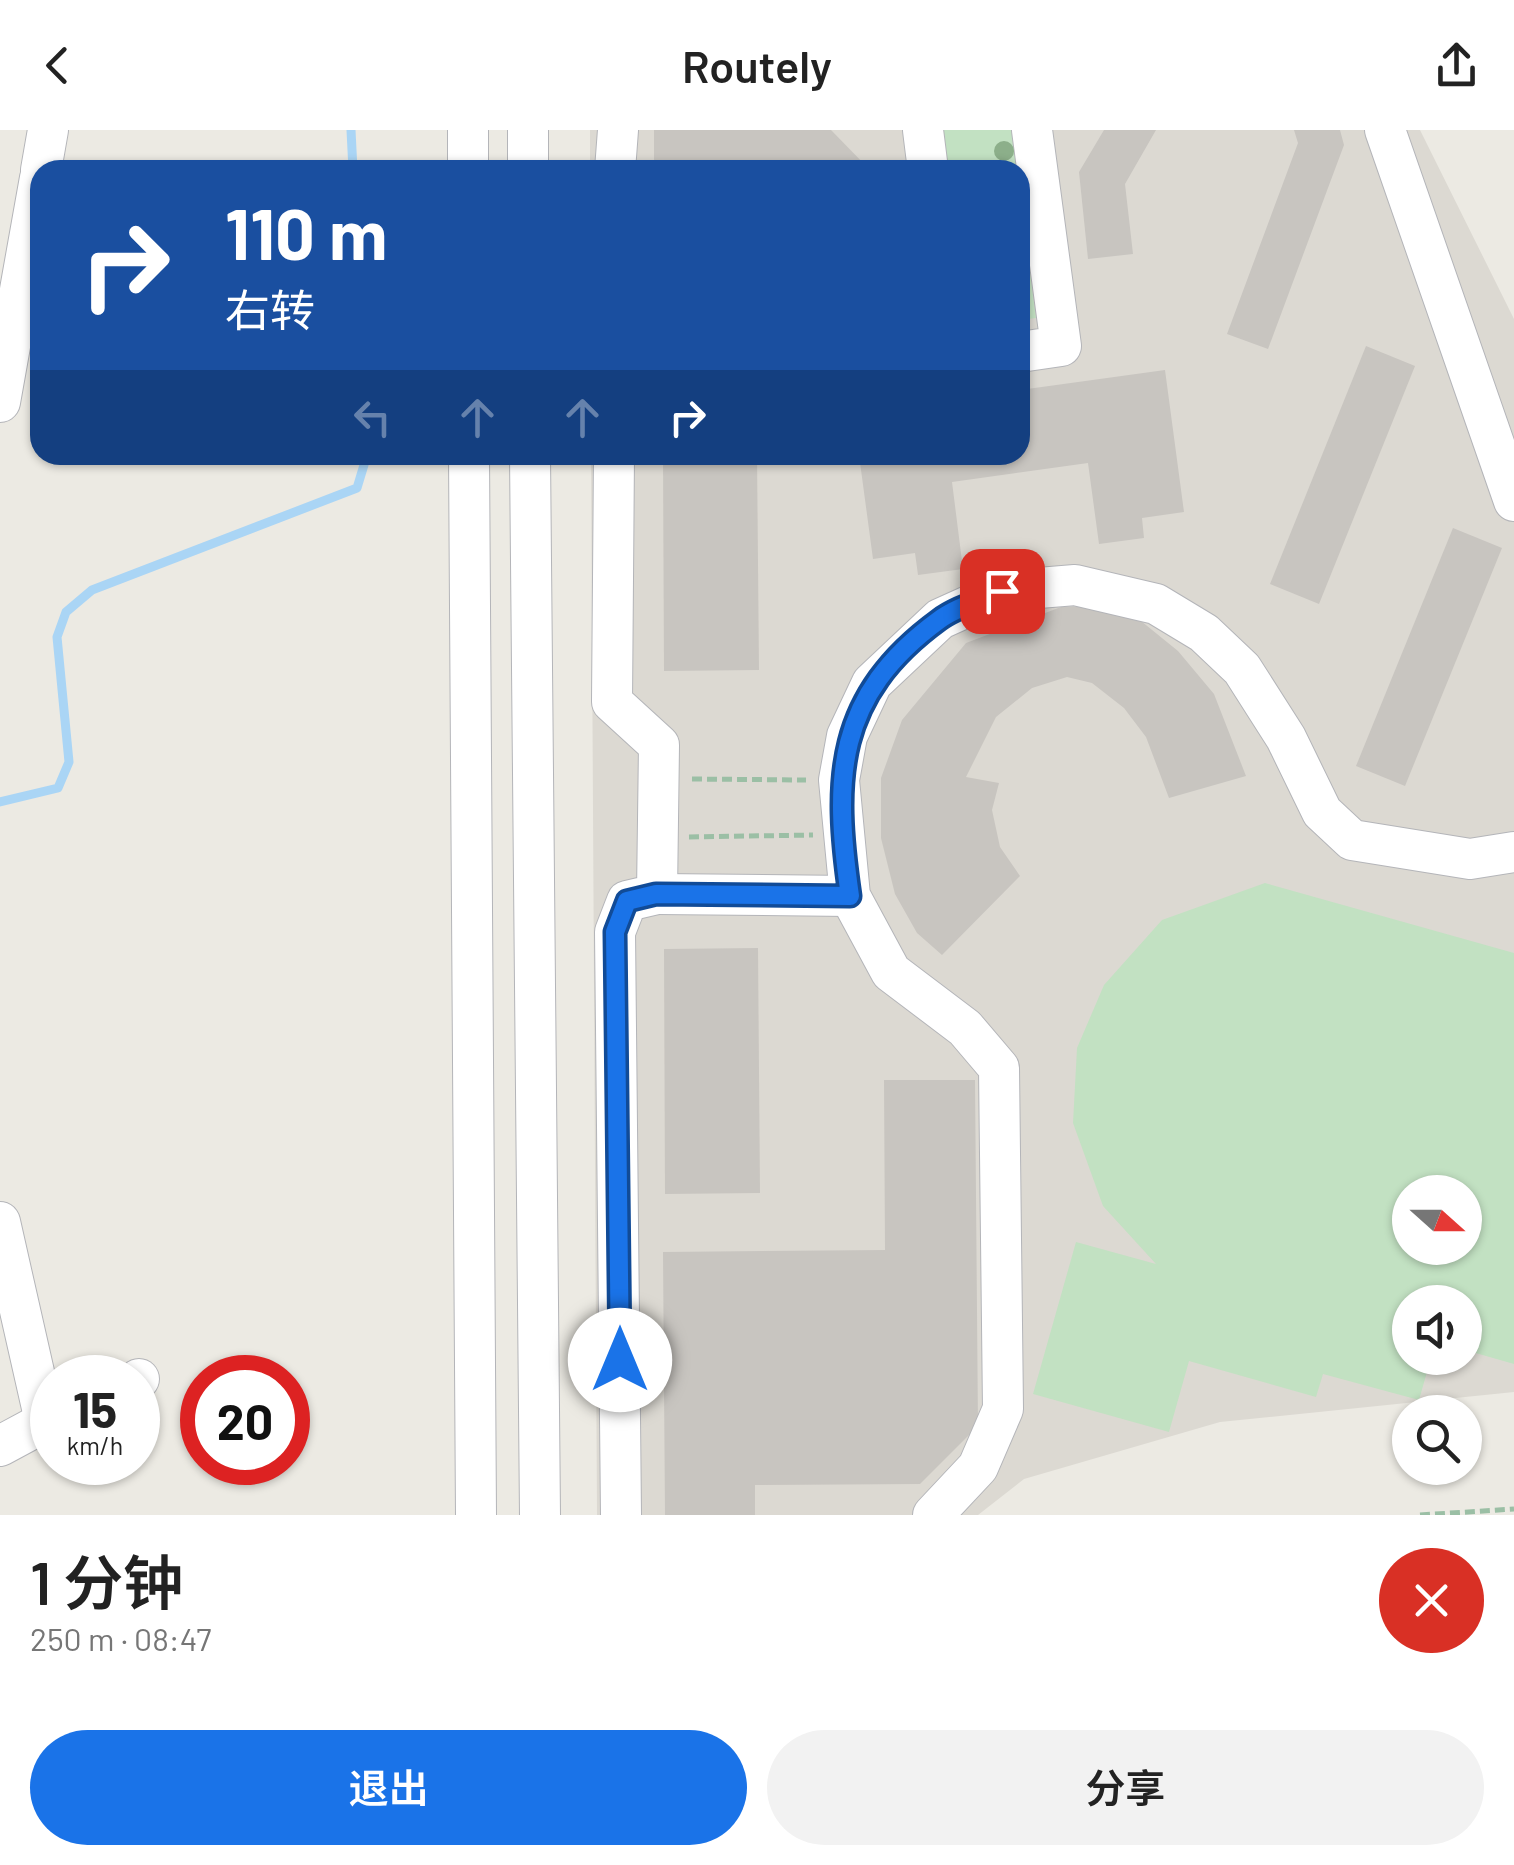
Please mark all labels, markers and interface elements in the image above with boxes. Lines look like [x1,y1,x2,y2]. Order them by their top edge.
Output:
icon: back [30,38,85,93]
text: Routely [682,38,832,92]
icon: share [1429,38,1484,93]
text: 110 m [225,190,387,274]
icon: right [60,200,190,330]
text: 右转 [225,282,315,336]
icon: left [345,390,400,445]
icon: ahead [450,390,505,445]
icon: ahead [555,390,610,445]
icon: right [660,390,715,445]
pin [960,549,1045,634]
icon: arrive [975,564,1030,619]
north arrow [1392,1175,1482,1265]
map controls [1392,1175,1482,1485]
button: sound [1392,1285,1482,1375]
position arrow [568,1308,672,1412]
speed limit sign: 20 [180,1355,310,1485]
text: 15 [73,1378,117,1438]
button: search [1392,1395,1482,1485]
text: km/h [67,1430,123,1460]
text: 1 分钟 [30,1545,183,1617]
button: close [1379,1548,1484,1653]
text: 250 m · 08:47 [30,1619,211,1657]
button: 退出 [30,1730,747,1845]
button: 分享 [767,1730,1484,1845]

